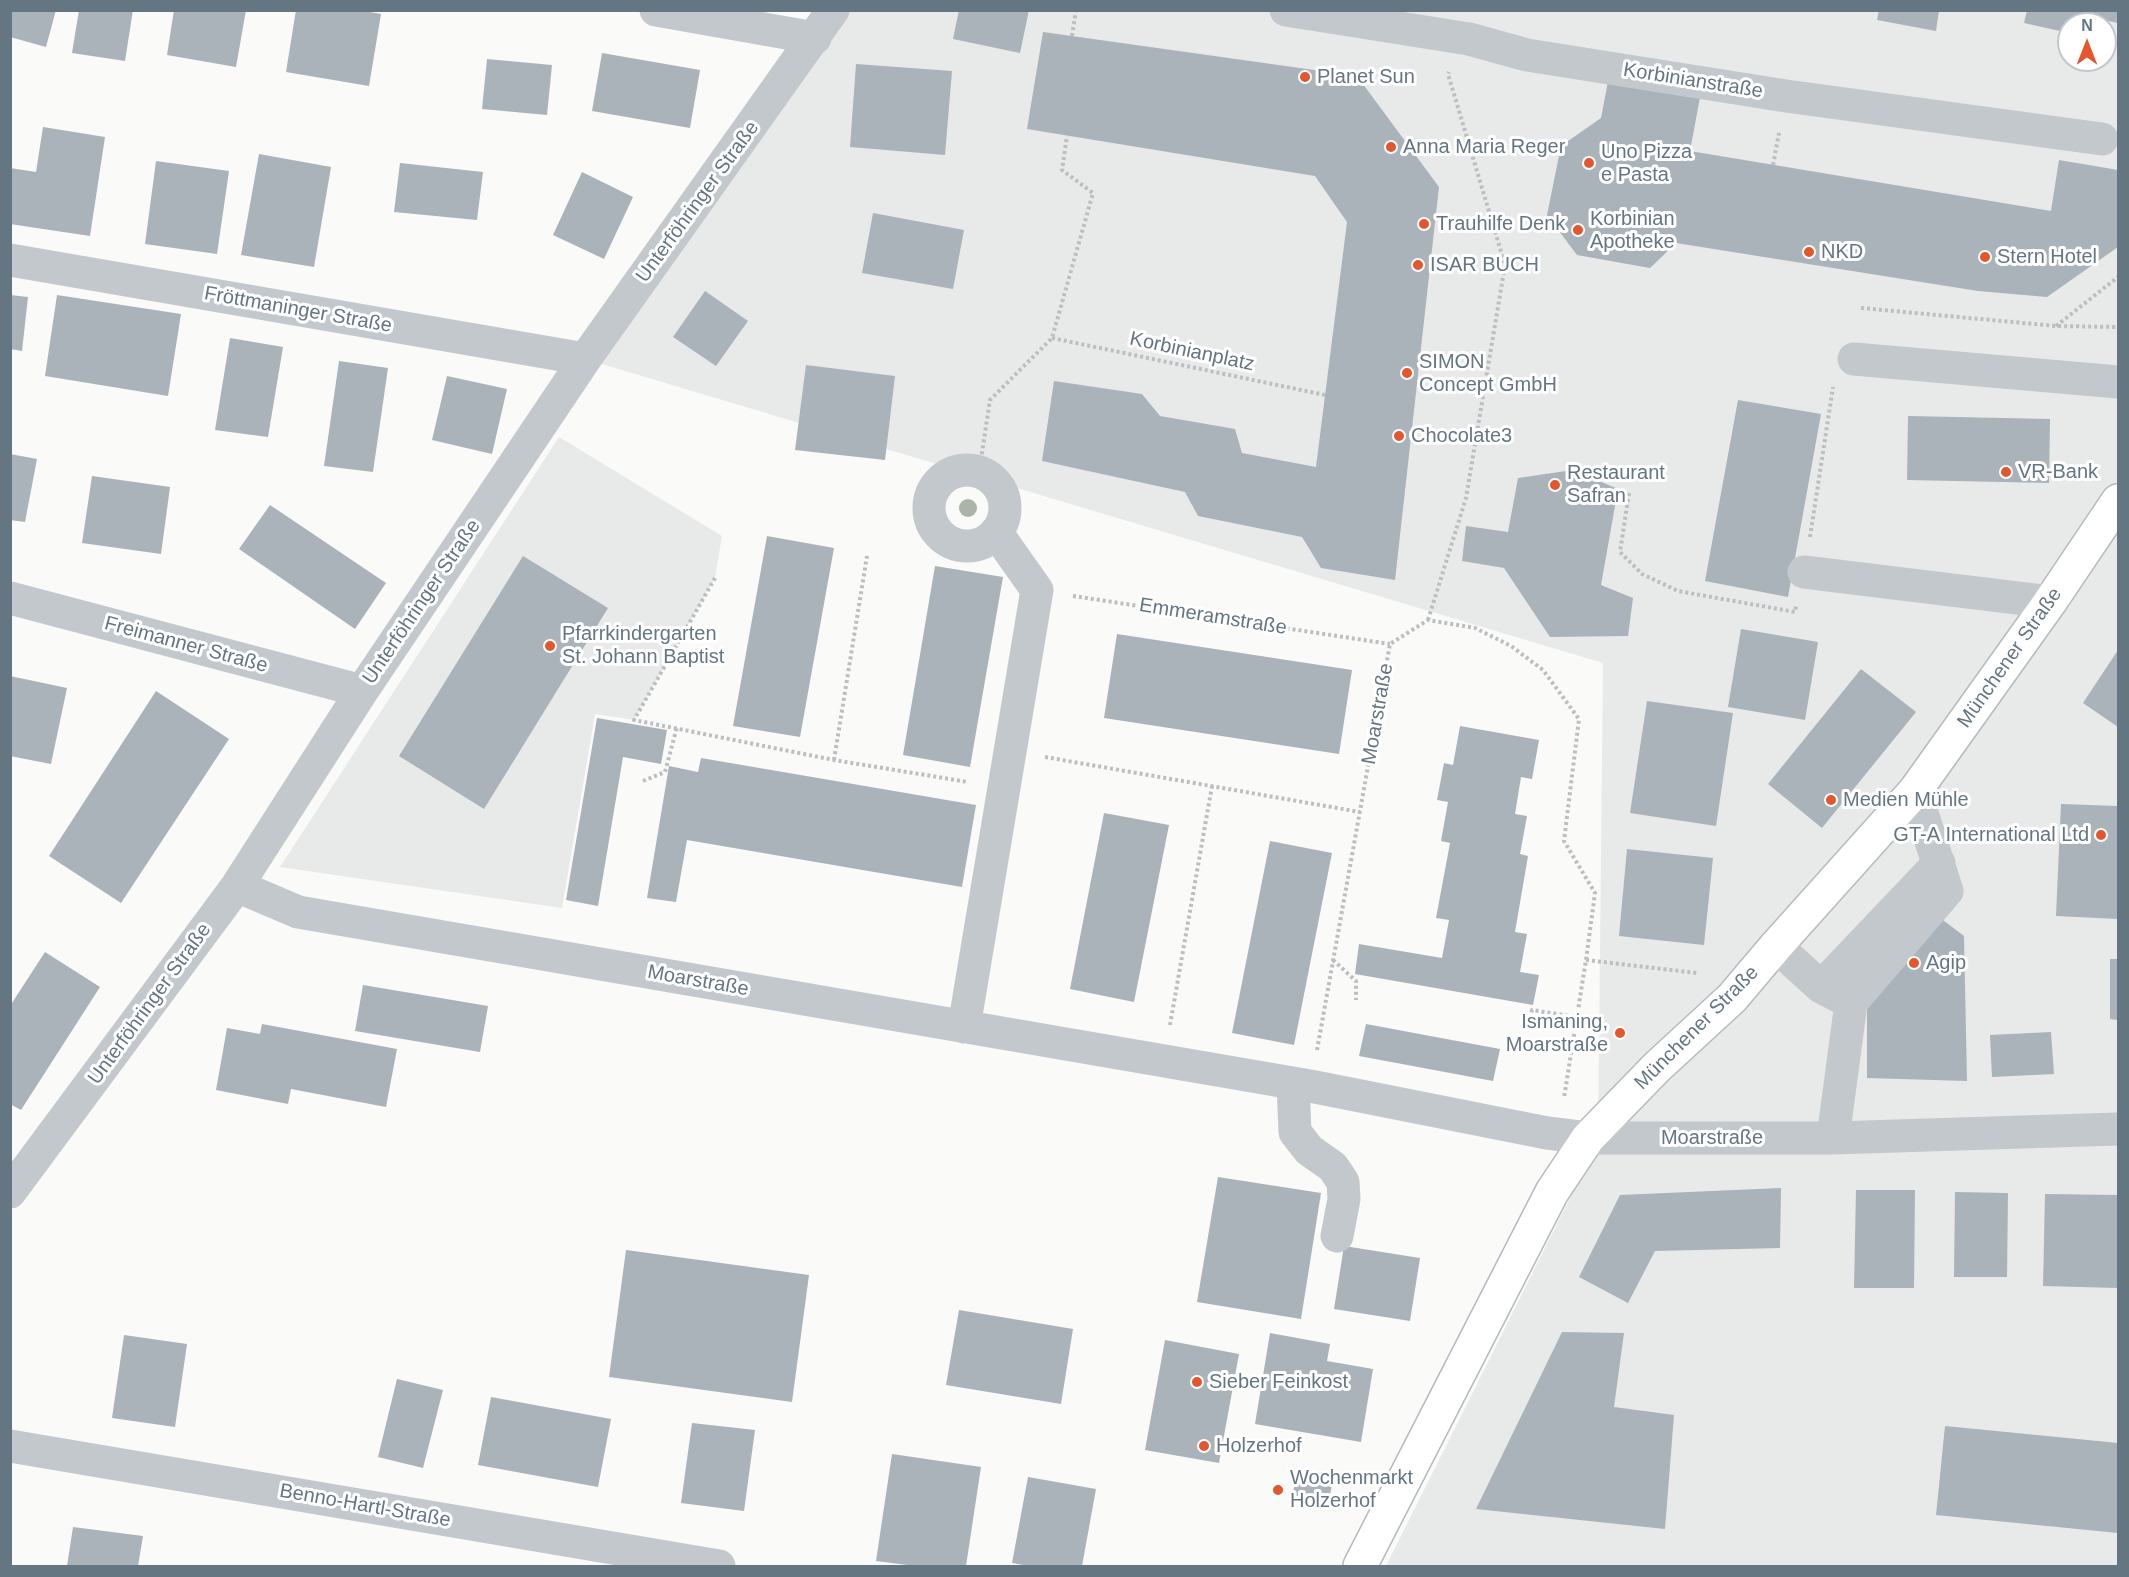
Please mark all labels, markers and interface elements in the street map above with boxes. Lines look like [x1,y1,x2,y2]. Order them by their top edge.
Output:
north arrow [2057,12,2117,72]
text: N [2081,17,2093,34]
street label: Korbinianstraße [1621,58,1765,104]
place label: Planet Sun [1317,65,1415,89]
marker: Planet Sun [1298,70,1312,84]
street label: Unterföhringer Straße [631,117,765,287]
place label: Anna Maria Reger [1403,135,1565,159]
marker: Anna Maria Reger [1384,140,1398,154]
place label: Uno Pizza e Pasta [1601,140,1692,187]
marker: Uno Pizza e Pasta [1582,156,1596,170]
place label: Korbinian Apotheke [1590,207,1675,254]
place label: Trauhilfe Denk [1436,212,1565,236]
marker: Trauhilfe Denk [1417,217,1431,231]
marker: Korbinian Apotheke [1571,223,1585,237]
place label: NKD [1821,240,1863,264]
marker: NKD [1802,245,1816,259]
place label: Stern Hotel [1997,245,2097,269]
marker: Stern Hotel [1978,250,1992,264]
place label: ISAR BUCH [1430,253,1539,277]
marker: ISAR BUCH [1411,258,1425,272]
street label: Fröttmaninger Straße [202,282,394,338]
street label: Korbinianplatz [1128,327,1256,377]
place label: SIMON Concept GmbH [1419,350,1557,397]
marker: SIMON Concept GmbH [1400,366,1414,380]
place label: Chocolate3 [1411,424,1512,448]
marker: Chocolate3 [1392,429,1406,443]
place label: VR-Bank [2018,460,2098,484]
place label: Restaurant Safran [1567,461,1665,508]
marker: VR-Bank [1999,465,2013,479]
marker: Restaurant Safran [1548,478,1562,492]
street label: Unterföhringer Straße [358,515,486,689]
street label: Münchener Straße [1953,583,2067,733]
street label: Emmeramstraße [1138,594,1288,640]
street label: Freimanner Straße [102,612,270,678]
place label: Pfarrkindergarten St. Johann Baptist [562,622,724,669]
marker: Pfarrkindergarten St. Johann Baptist [543,639,557,653]
street label: Moarstraße [1357,662,1399,766]
place label: Medien Mühle [1843,788,1969,812]
marker: Medien Mühle [1824,793,1838,807]
place label: GT-A International Ltd [1893,823,2089,847]
marker: GT-A International Ltd [2094,828,2108,842]
street label: Unterföhringer Straße [83,919,217,1089]
place label: Agip [1926,951,1966,975]
marker: Agip [1907,956,1921,970]
street label: Moarstraße [646,960,750,1002]
street label: Münchener Straße [1630,961,1764,1095]
place label: Ismaning, Moarstraße [1506,1010,1608,1057]
marker: Ismaning, Moarstraße [1613,1026,1627,1040]
street label: Moarstraße [1661,1126,1763,1150]
place label: Sieber Feinkost [1209,1370,1348,1394]
marker: Sieber Feinkost [1190,1375,1204,1389]
place label: Holzerhof [1216,1434,1302,1458]
marker: Holzerhof [1197,1439,1211,1453]
place label: Wochenmarkt Holzerhof [1290,1466,1413,1513]
street label: Benno-Hartl-Straße [278,1479,452,1533]
marker: Wochenmarkt Holzerhof [1271,1483,1285,1497]

